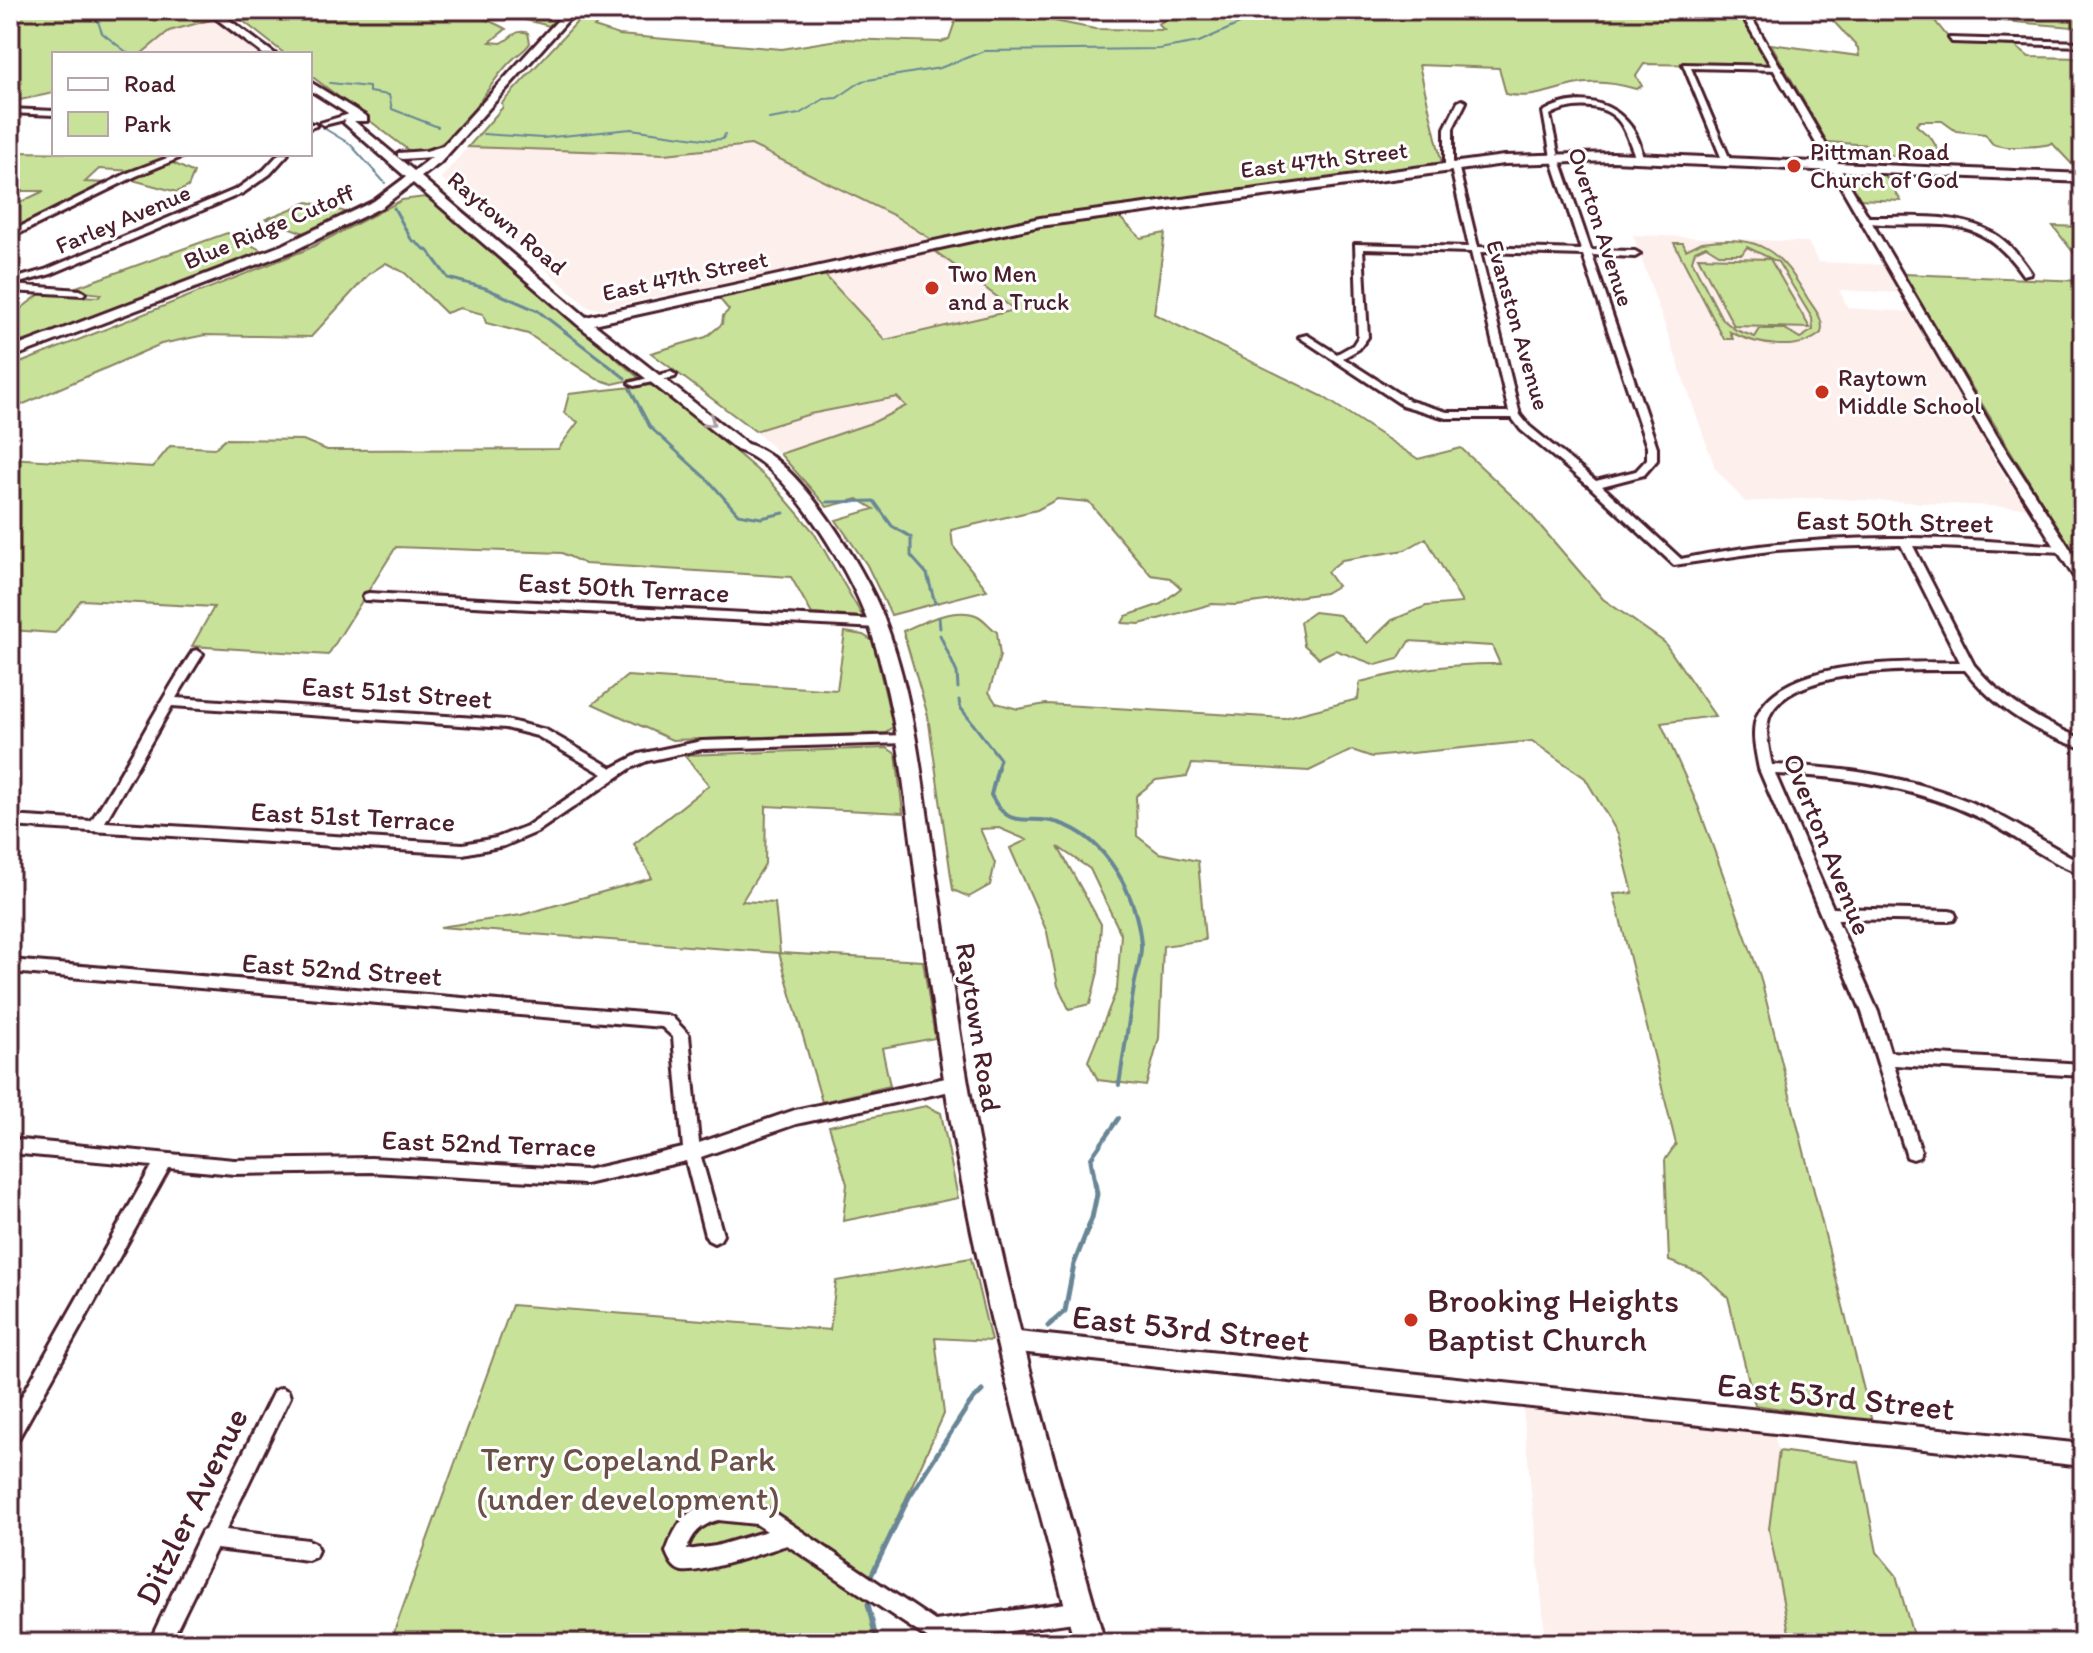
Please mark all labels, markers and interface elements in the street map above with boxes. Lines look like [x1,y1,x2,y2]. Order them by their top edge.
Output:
legend [52,52,312,156]
text: Road [124,69,176,98]
text: Park [124,109,171,138]
street label: East 47th Street [1239,135,1409,184]
place label: Pittman Road Church of God [1810,137,1959,194]
street label: Overton Avenue [1562,144,1641,310]
marker: Pittman Road Church of God [1785,157,1803,175]
street label: Raytown Road [442,164,573,281]
street label: Farley Avenue [51,177,195,260]
street label: Blue Ridge Cutoff [179,177,359,276]
street label: Evanston Avenue [1480,236,1557,413]
street label: East 47th Street [600,244,770,307]
place label: Two Men and a Truck [948,259,1069,316]
marker: Two Men and a Truck [923,279,941,297]
place label: Raytown Middle School [1838,363,1981,420]
marker: Raytown Middle School [1813,383,1831,401]
one-way arrow [701,412,715,427]
street label: East 50th Street [1796,502,1994,540]
street label: East 50th Terrace [518,564,730,610]
street label: East 51st Street [301,668,493,716]
street label: Overton Avenue [1776,748,1880,940]
street label: East 51st Terrace [250,794,456,838]
street label: Raytown Road [949,940,1009,1114]
street label: East 52nd Street [241,945,443,993]
street label: East 52nd Terrace [381,1122,597,1164]
place label: Brooking Heights Baptist Church [1427,1280,1679,1360]
street label: East 53rd Street [1070,1296,1312,1361]
marker: Brooking Heights Baptist Church [1402,1311,1420,1329]
street label: East 53rd Street [1715,1364,1957,1429]
street label: Ditzler Avenue [126,1401,257,1612]
park label: Terry Copeland Park (under development) [476,1439,780,1519]

